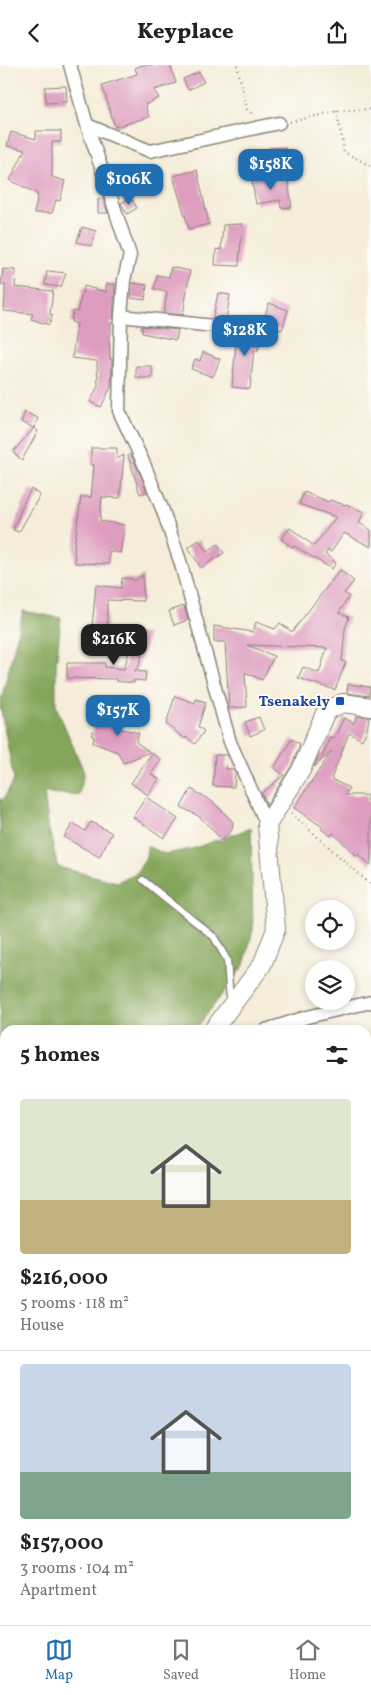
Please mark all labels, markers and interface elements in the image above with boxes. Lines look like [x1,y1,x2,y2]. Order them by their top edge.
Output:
text: Keyplace [137,17,234,48]
icon: back [20,19,48,47]
icon: share [323,19,351,47]
pin: $158K [236,149,306,191]
text: $158K [249,154,293,176]
pin: $106K [94,163,164,206]
text: $106K [106,169,152,191]
pin: $128K [210,315,280,357]
text: $128K [223,320,267,342]
pin: $216K [79,623,149,666]
text: $216K [92,629,136,651]
place label: Tsenakely [258,692,331,713]
pin: $157K [83,695,153,737]
marker: Tsenakely [334,695,346,707]
text: $157K [97,700,139,722]
map controls [305,900,355,1010]
button: locate [305,900,355,950]
button: layers [305,960,355,1010]
text: 5 homes [20,1041,100,1070]
icon: filters [323,1041,351,1069]
icon: home [141,1131,231,1221]
text: $216,000 [20,1264,108,1293]
text: 5 rooms · 118 m² [20,1293,129,1315]
text: House [20,1315,64,1337]
icon: home [141,1397,231,1487]
text: $157,000 [20,1529,103,1558]
text: 3 rooms · 104 m² [20,1558,134,1580]
text: Apartment [20,1580,97,1602]
tab: Map [45,1636,73,1685]
tab: Saved [163,1636,199,1685]
tab: Home [289,1636,326,1685]

